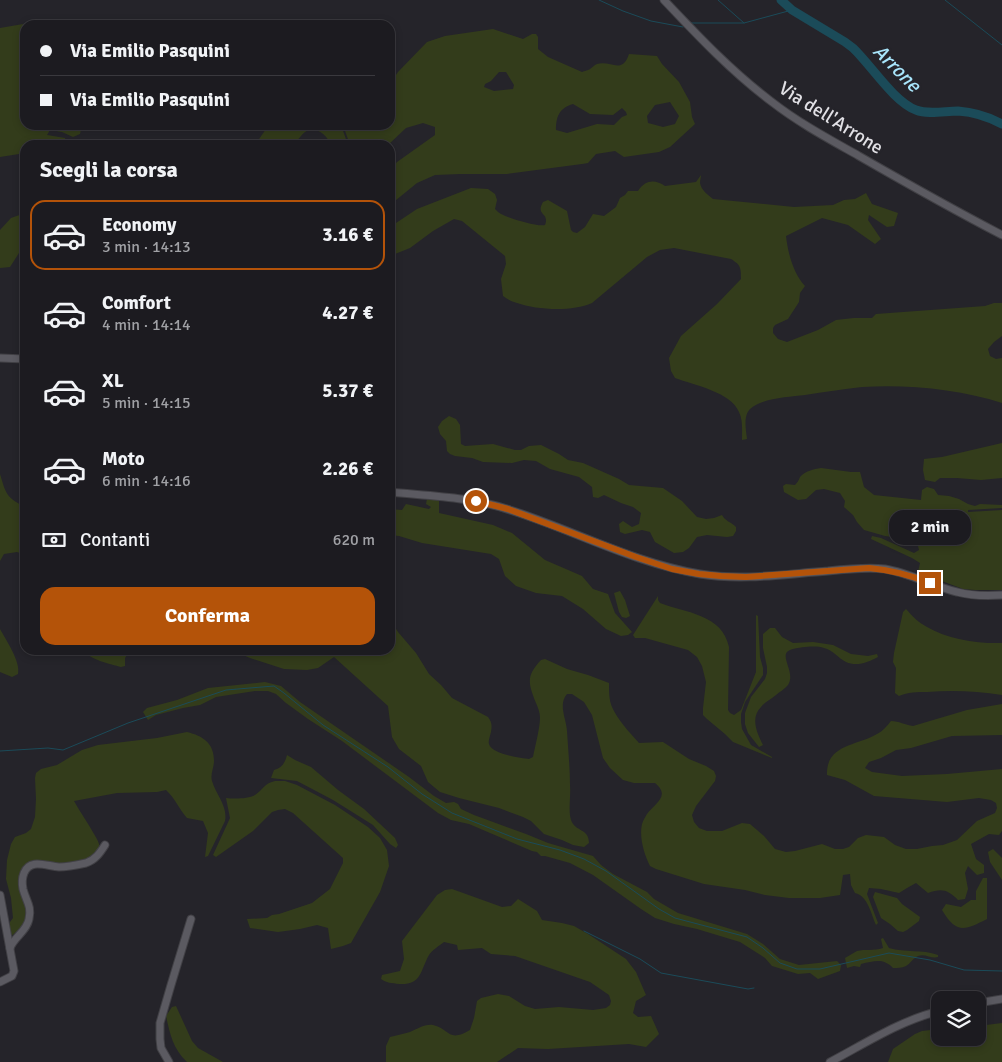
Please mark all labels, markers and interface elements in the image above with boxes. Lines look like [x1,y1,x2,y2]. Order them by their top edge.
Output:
text: Via Emilio Pasquini [70,39,230,63]
water label: Arrone [868,39,927,98]
street label: Via dell'Arrone [774,76,888,160]
text: Via Emilio Pasquini [70,88,230,112]
text: Scegli la corsa [40,156,178,183]
icon: car [42,213,87,258]
text: Economy [102,213,176,237]
text: 3.16 € [322,223,373,247]
text: 3 min · 14:13 [102,237,191,257]
icon: car [42,291,87,336]
text: Comfort [102,291,171,315]
text: 4.27 € [322,301,373,325]
text: 4 min · 14:14 [102,315,191,335]
icon: car [42,369,87,414]
text: XL [102,369,124,393]
text: 5.37 € [322,379,373,403]
text: 5 min · 14:15 [102,393,191,413]
icon: car [42,447,87,492]
text: Moto [102,447,145,471]
text: 2.26 € [322,457,373,481]
text: 6 min · 14:16 [102,471,191,491]
route start [465,490,487,512]
callout: 2 min [889,510,971,546]
text: 2 min [911,517,949,537]
icon: cash [40,526,68,554]
text: Contanti [80,528,150,552]
text: 620 m [333,530,375,550]
route end [919,572,941,594]
button: Conferma [40,587,375,645]
map controls [931,991,986,1046]
button: layers [931,991,986,1046]

